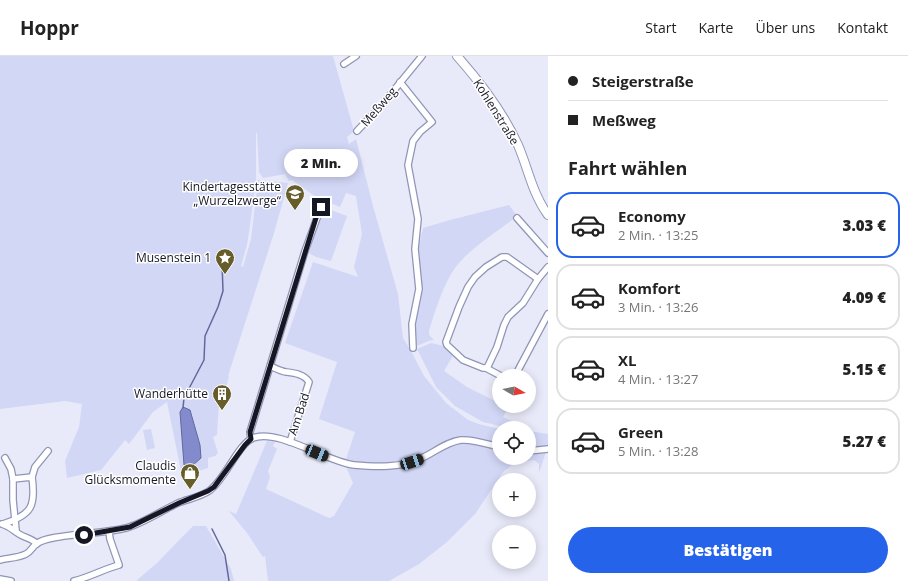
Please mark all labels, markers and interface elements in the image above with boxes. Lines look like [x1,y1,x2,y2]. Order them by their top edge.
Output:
text: Hoppr [20,15,79,41]
text: Start [645,18,677,37]
text: Karte [699,18,733,37]
text: Über uns [755,18,815,37]
text: Kontakt [837,18,888,37]
text: Steigerstraße [592,71,694,91]
street label: Kohlenstraße [469,75,524,148]
street label: Meßweg [357,83,401,130]
text: Meßweg [592,110,656,130]
callout: 2 Min. [284,149,358,177]
text: 2 Min. [301,154,341,172]
text: Fahrt wählen [568,156,687,180]
place label: Kindertagesstätte „Wurzelzwerge“ [182,178,282,209]
school or university icon: Kindertagesstätte „Wurzelzwerge“ [284,183,306,211]
route end [312,198,330,216]
text: Economy [618,206,686,226]
icon: car [570,207,606,243]
text: 3.03 € [843,215,886,235]
text: 2 Min. · 13:25 [618,226,699,244]
place icon: Musenstein 1 [214,247,236,275]
place label: Musenstein 1 [136,249,211,266]
text: Komfort [618,278,680,298]
icon: car [570,279,606,315]
text: 4.09 € [843,287,886,307]
text: 3 Min. · 13:26 [618,298,699,316]
text: XL [618,350,636,370]
icon: car [570,351,606,387]
text: 5.15 € [843,359,886,379]
north arrow [492,369,536,413]
map controls [492,369,536,569]
text: 4 Min. · 13:27 [618,370,699,388]
building icon: Wanderhütte [211,383,233,411]
place label: Wanderhütte [134,385,208,402]
street label: Am Bad [284,390,313,437]
button: locate [492,421,536,465]
text: Green [618,422,663,442]
icon: car [570,423,606,459]
text: 5.27 € [843,431,886,451]
text: 5 Min. · 13:28 [618,442,699,460]
car [304,443,330,463]
car [399,453,425,471]
place label: Claudis Glücksmomente [85,457,176,488]
shop icon: Claudis Glücksmomente [179,462,201,490]
button: + [492,473,536,517]
button: − [492,525,536,569]
route start [75,526,93,544]
button: Bestätigen [568,527,888,573]

